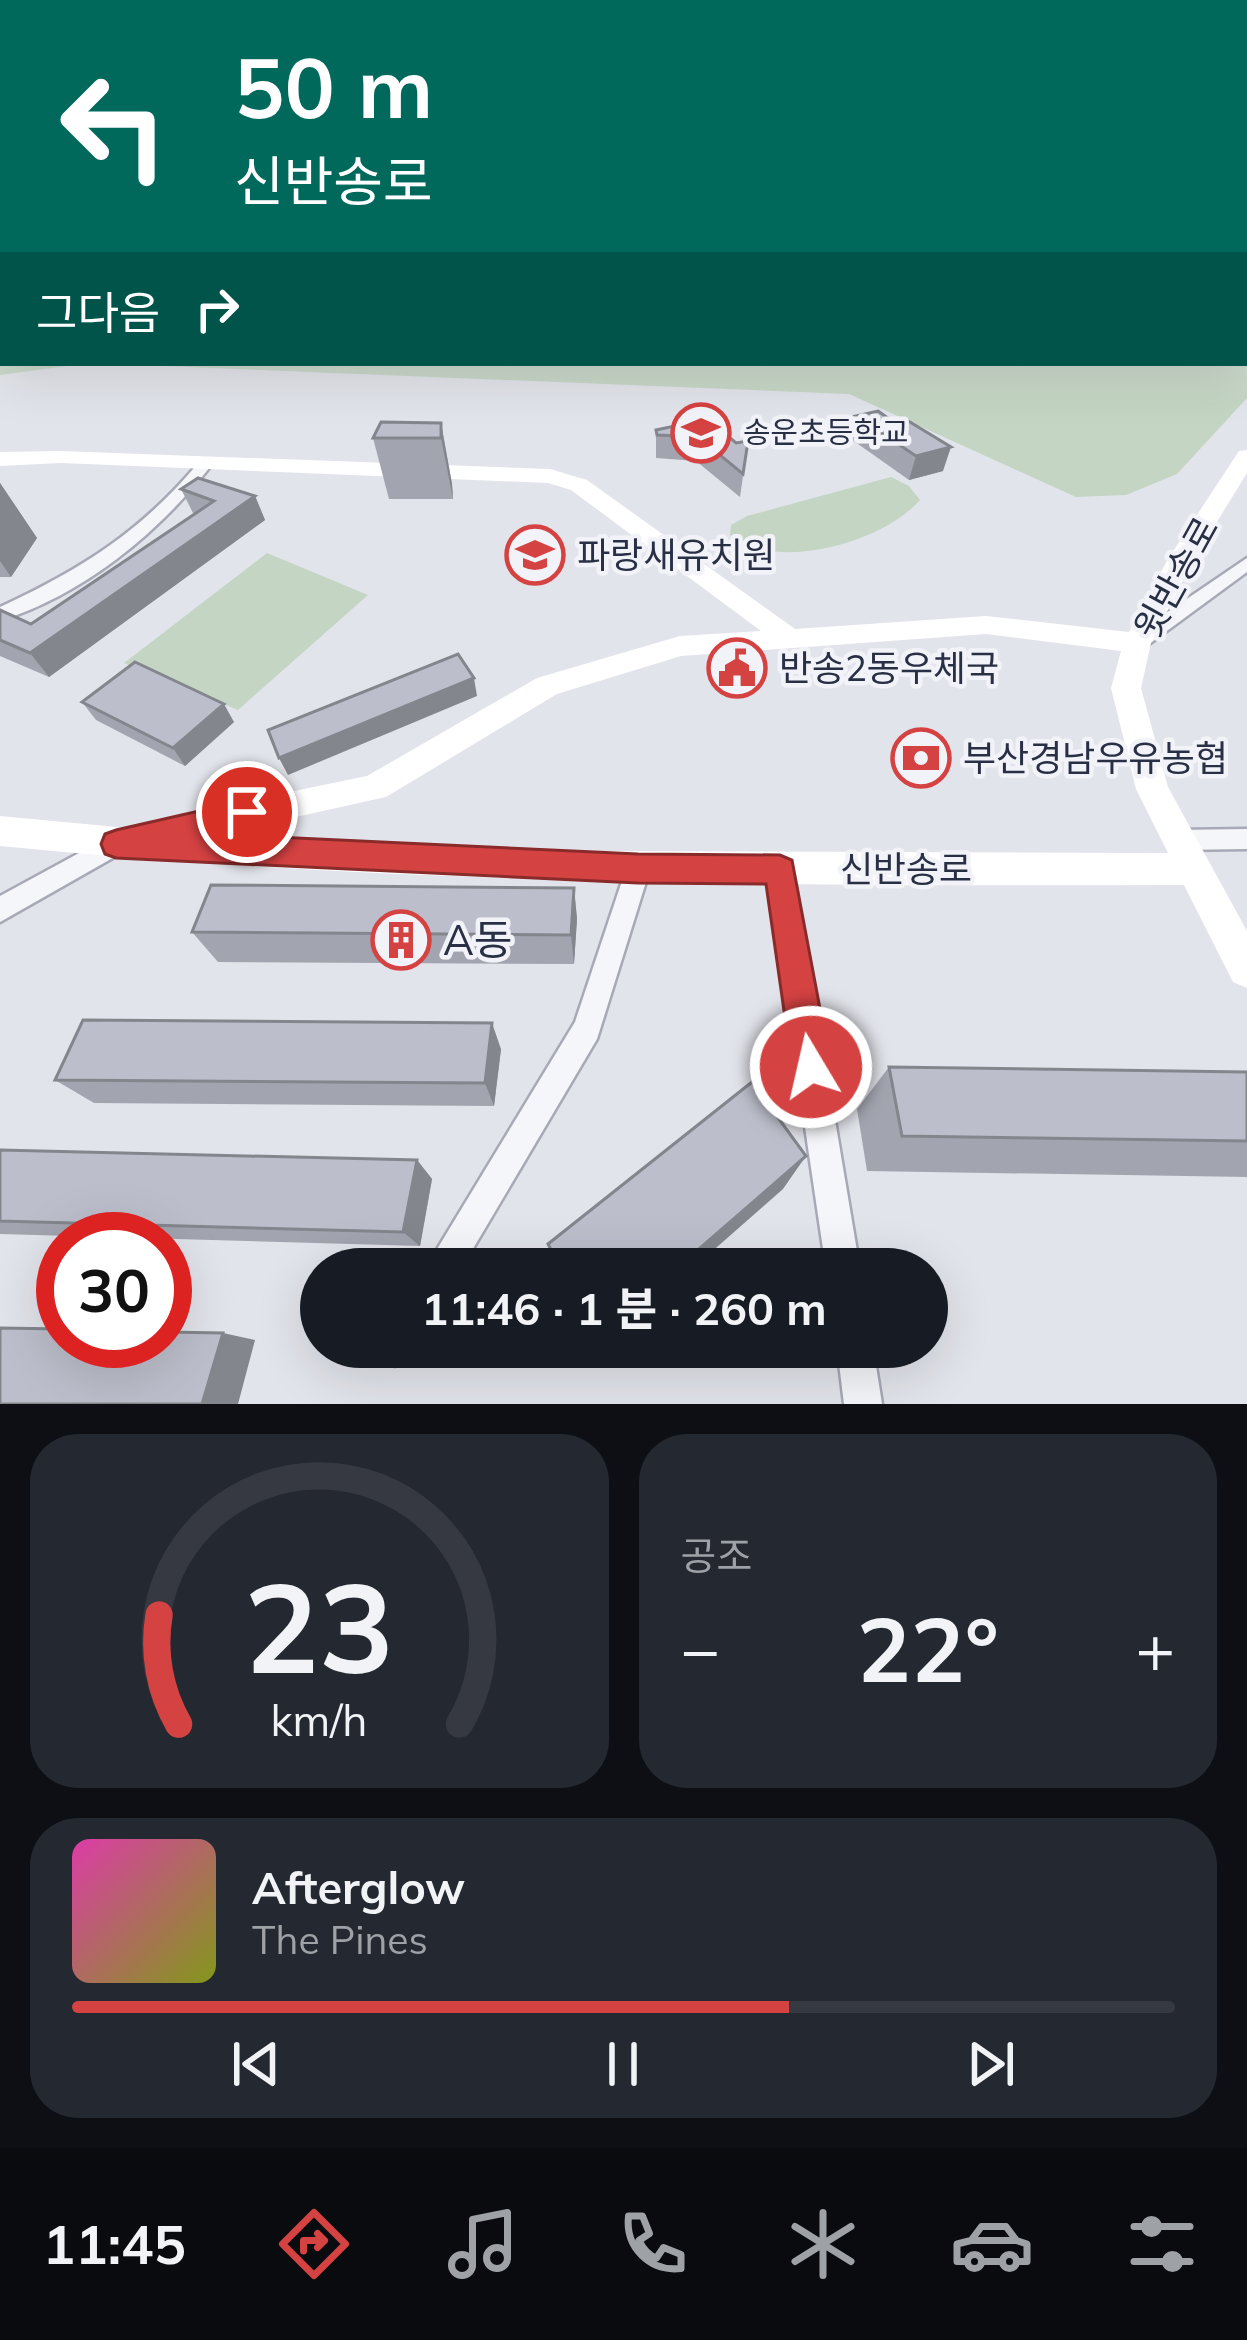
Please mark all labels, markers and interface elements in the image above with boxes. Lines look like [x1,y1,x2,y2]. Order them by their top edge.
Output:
text: 50 m [234,34,433,139]
icon: left [36,48,192,204]
text: 신반송로 [234,147,433,215]
icon: right [184,276,250,342]
text: 그다음 [36,284,160,340]
school or university icon: 송운초등학교 [670,402,732,464]
place label: 송운초등학교 [743,413,909,451]
street label: 윗반송로 [1124,509,1227,647]
school or university icon: 파랑새유치원 [504,524,566,586]
place label: 파랑새유치원 [577,532,776,577]
public building icon: 반송2동우체국 [706,637,768,699]
place label: 반송2동우체국 [779,645,999,690]
bank icon: 부산경남우유농협 [890,727,952,789]
place label: 부산경남우유농협 [963,735,1228,780]
pin [196,761,298,863]
icon: arrive [214,779,280,845]
street label: 신반송로 [840,846,972,891]
building icon: A동 [370,909,432,971]
place label: A동 [443,913,513,966]
position arrow [748,1004,874,1130]
speed limit sign: 30 [36,1212,192,1368]
text: 11:46 · 1 분 · 260 m [421,1280,827,1336]
text: 공조 [681,1531,752,1580]
text: 23 [244,1548,394,1704]
text: 22° [857,1592,999,1705]
text: − [681,1607,720,1690]
text: + [1135,1607,1175,1690]
text: km/h [271,1693,368,1747]
text: Afterglow [252,1859,465,1915]
text: The Pines [252,1915,428,1964]
icon: previous [223,2031,289,2097]
icon: pause [590,2031,656,2097]
icon: next [958,2031,1024,2097]
icon: directions [272,2202,356,2286]
icon: music [441,2202,525,2286]
icon: phone [611,2202,695,2286]
icon: climate [781,2202,865,2286]
icon: car [950,2202,1034,2286]
icon: filters [1120,2202,1204,2286]
text: 11:45 [43,2210,186,2278]

